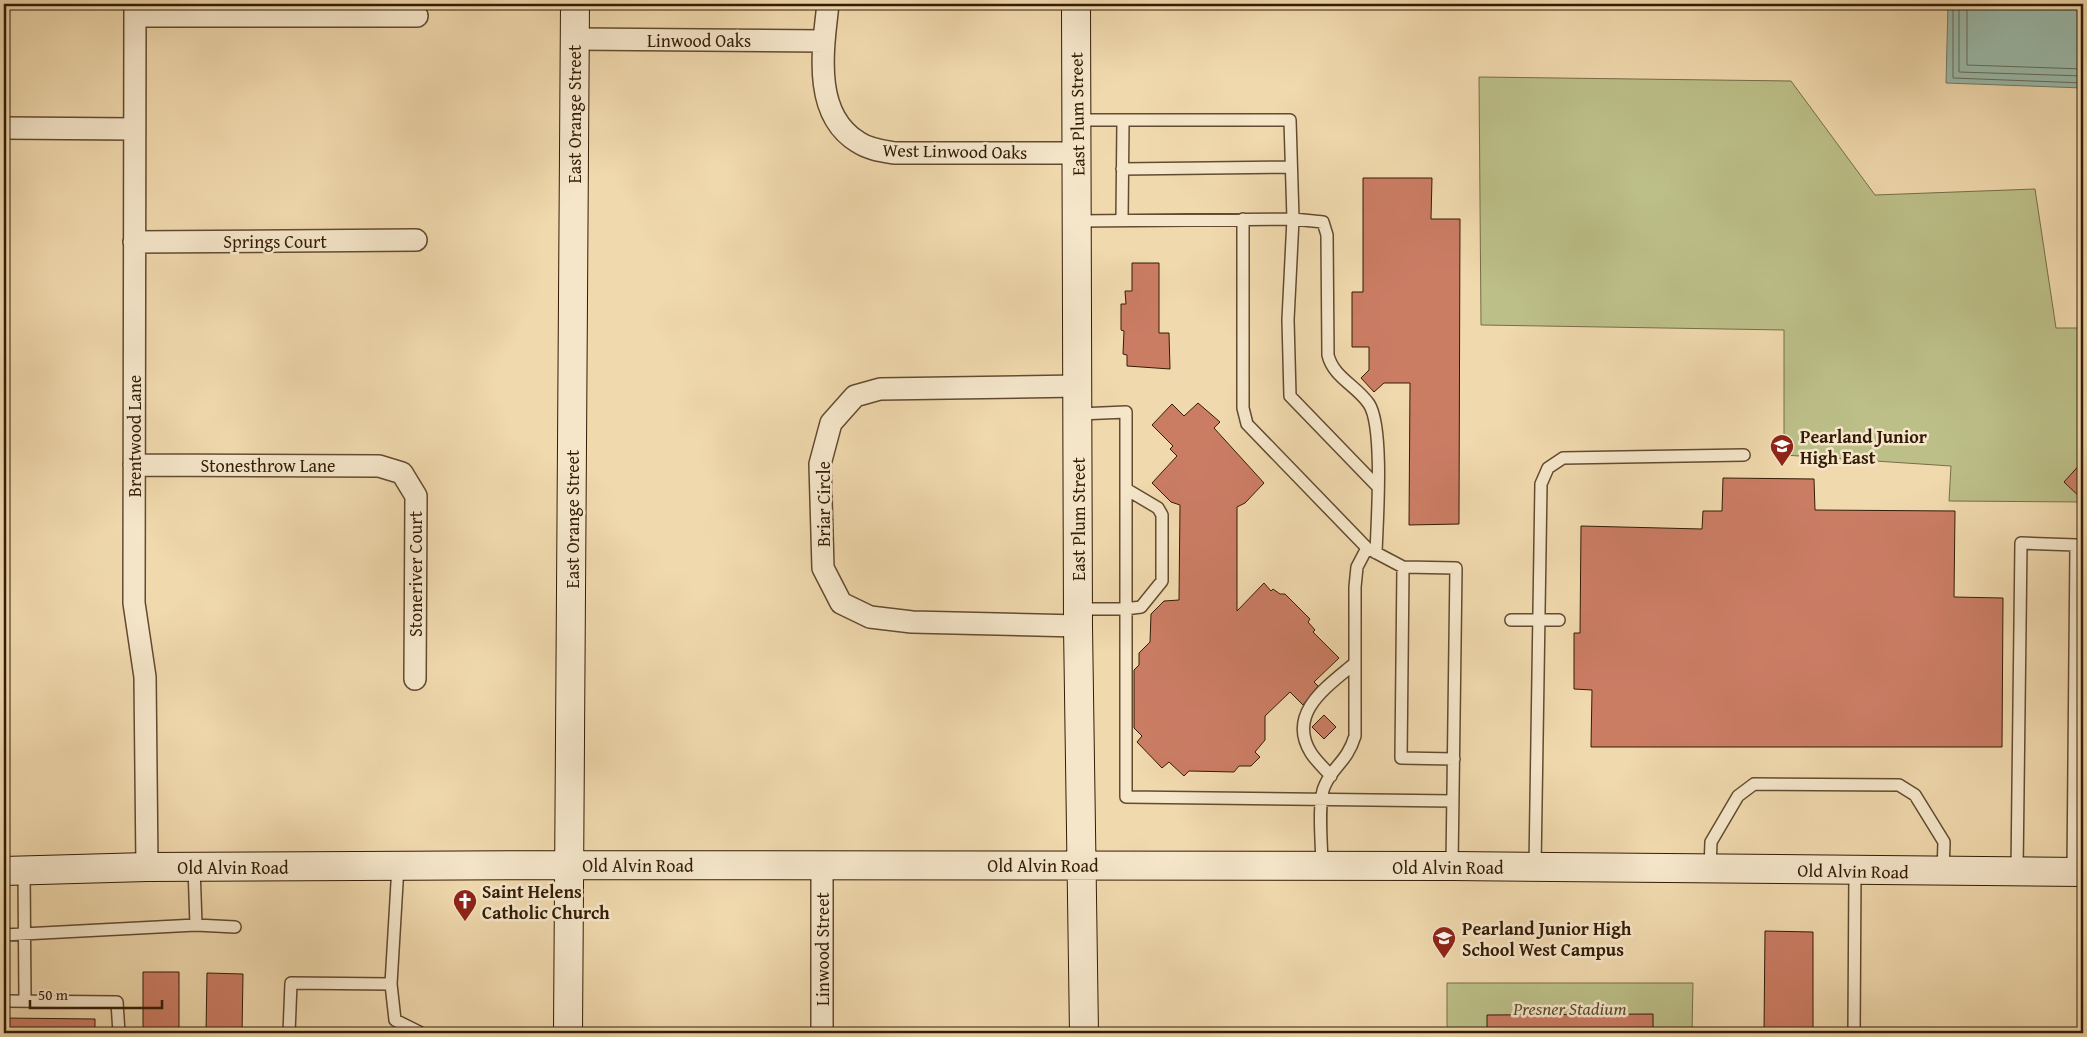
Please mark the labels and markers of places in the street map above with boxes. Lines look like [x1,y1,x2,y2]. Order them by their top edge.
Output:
place label: Pearland Junior High East [1800,423,1928,471]
school or university icon: Pearland Junior High East [1769,433,1795,467]
place label: Saint Helens Catholic Church [482,878,610,926]
church icon: Saint Helens Catholic Church [452,888,478,922]
place label: Pearland Junior High School West Campus [1462,915,1632,963]
school or university icon: Pearland Junior High School West Campus [1431,925,1457,959]

